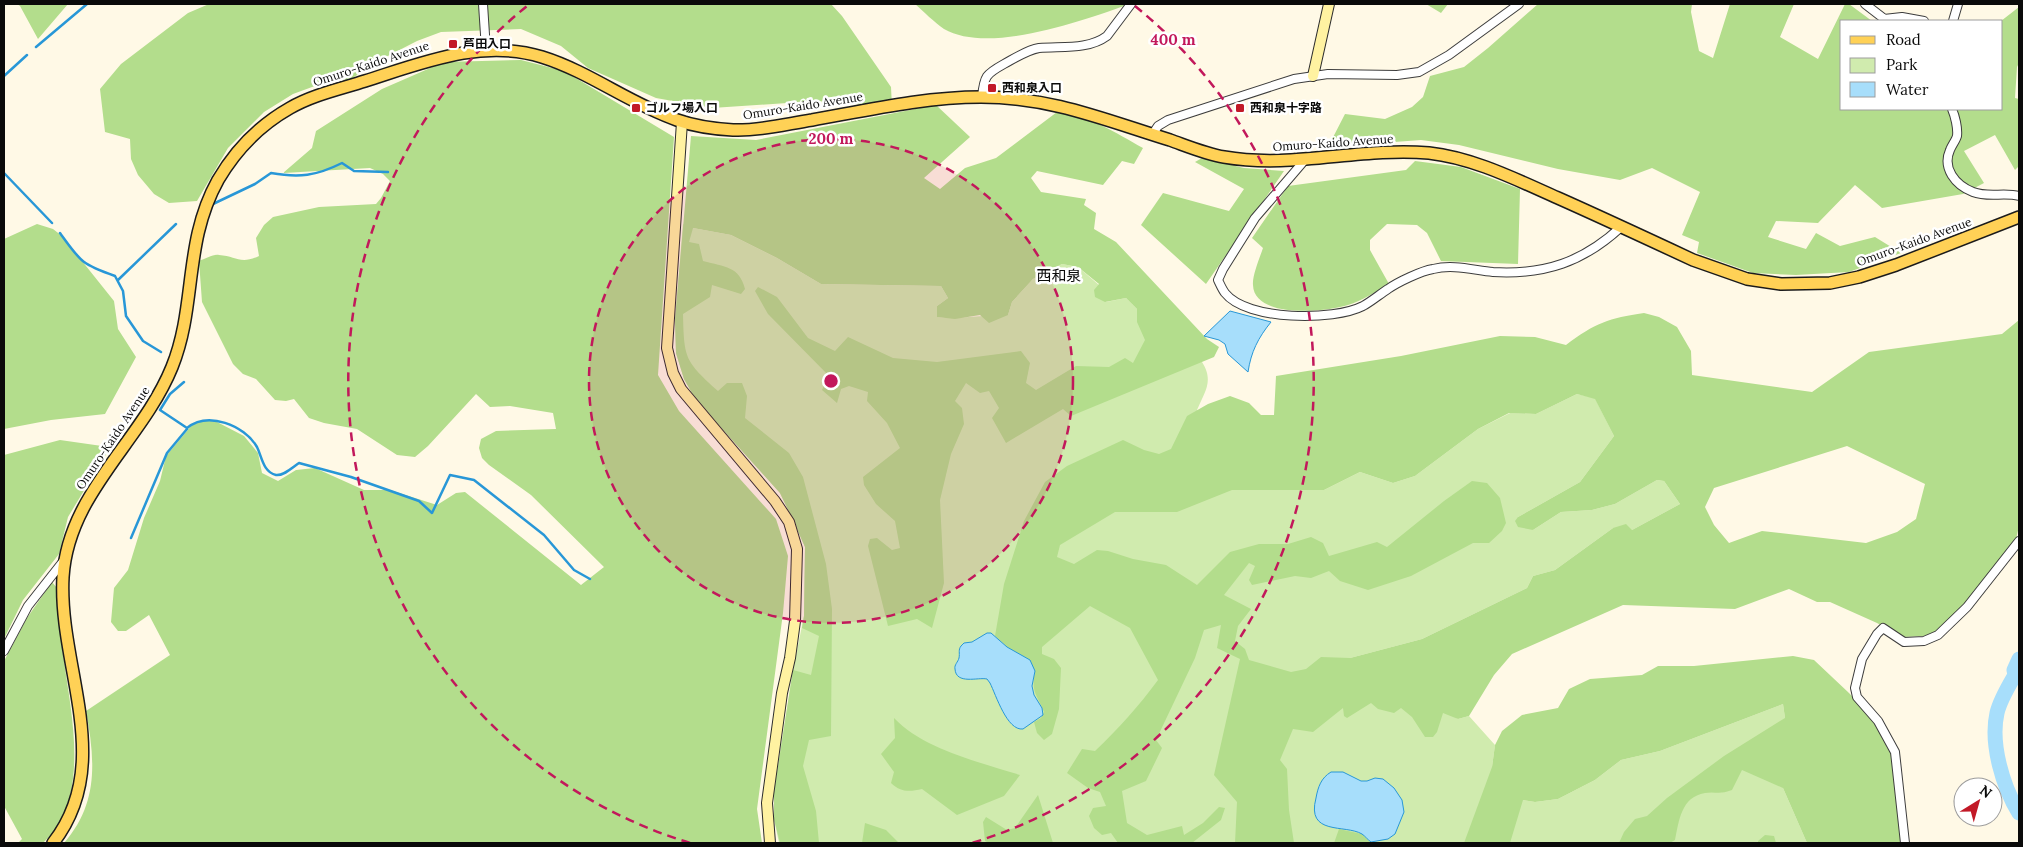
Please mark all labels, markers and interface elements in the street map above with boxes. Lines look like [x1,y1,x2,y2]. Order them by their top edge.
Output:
legend [1840,20,2003,110]
text: 400 m [1150,30,1196,49]
text: Road [1886,30,1921,49]
place label: 芦田入口 [463,36,511,51]
street label: Omuro-Kaido Avenue [311,38,431,89]
marker: 芦田入口 [447,38,459,50]
text: Park [1886,55,1917,74]
place label: 西和泉入口 [1002,80,1062,95]
text: Water [1886,80,1929,99]
marker: 西和泉入口 [986,82,998,94]
street label: Omuro-Kaido Avenue [742,89,864,122]
place label: ゴルフ場入口 [646,100,718,115]
place label: 西和泉十字路 [1250,100,1322,115]
marker: ゴルフ場入口 [630,102,642,114]
marker: 西和泉十字路 [1234,102,1246,114]
text: 200 m [809,129,854,148]
street label: Omuro-Kaido Avenue [1272,131,1394,154]
street label: Omuro-Kaido Avenue [1854,214,1974,269]
district label: 西和泉 [1036,266,1082,285]
centre of rings [822,372,840,390]
street label: Omuro-Kaido Avenue [73,383,153,492]
north arrow [1953,777,2003,827]
text: N [1976,781,1996,802]

